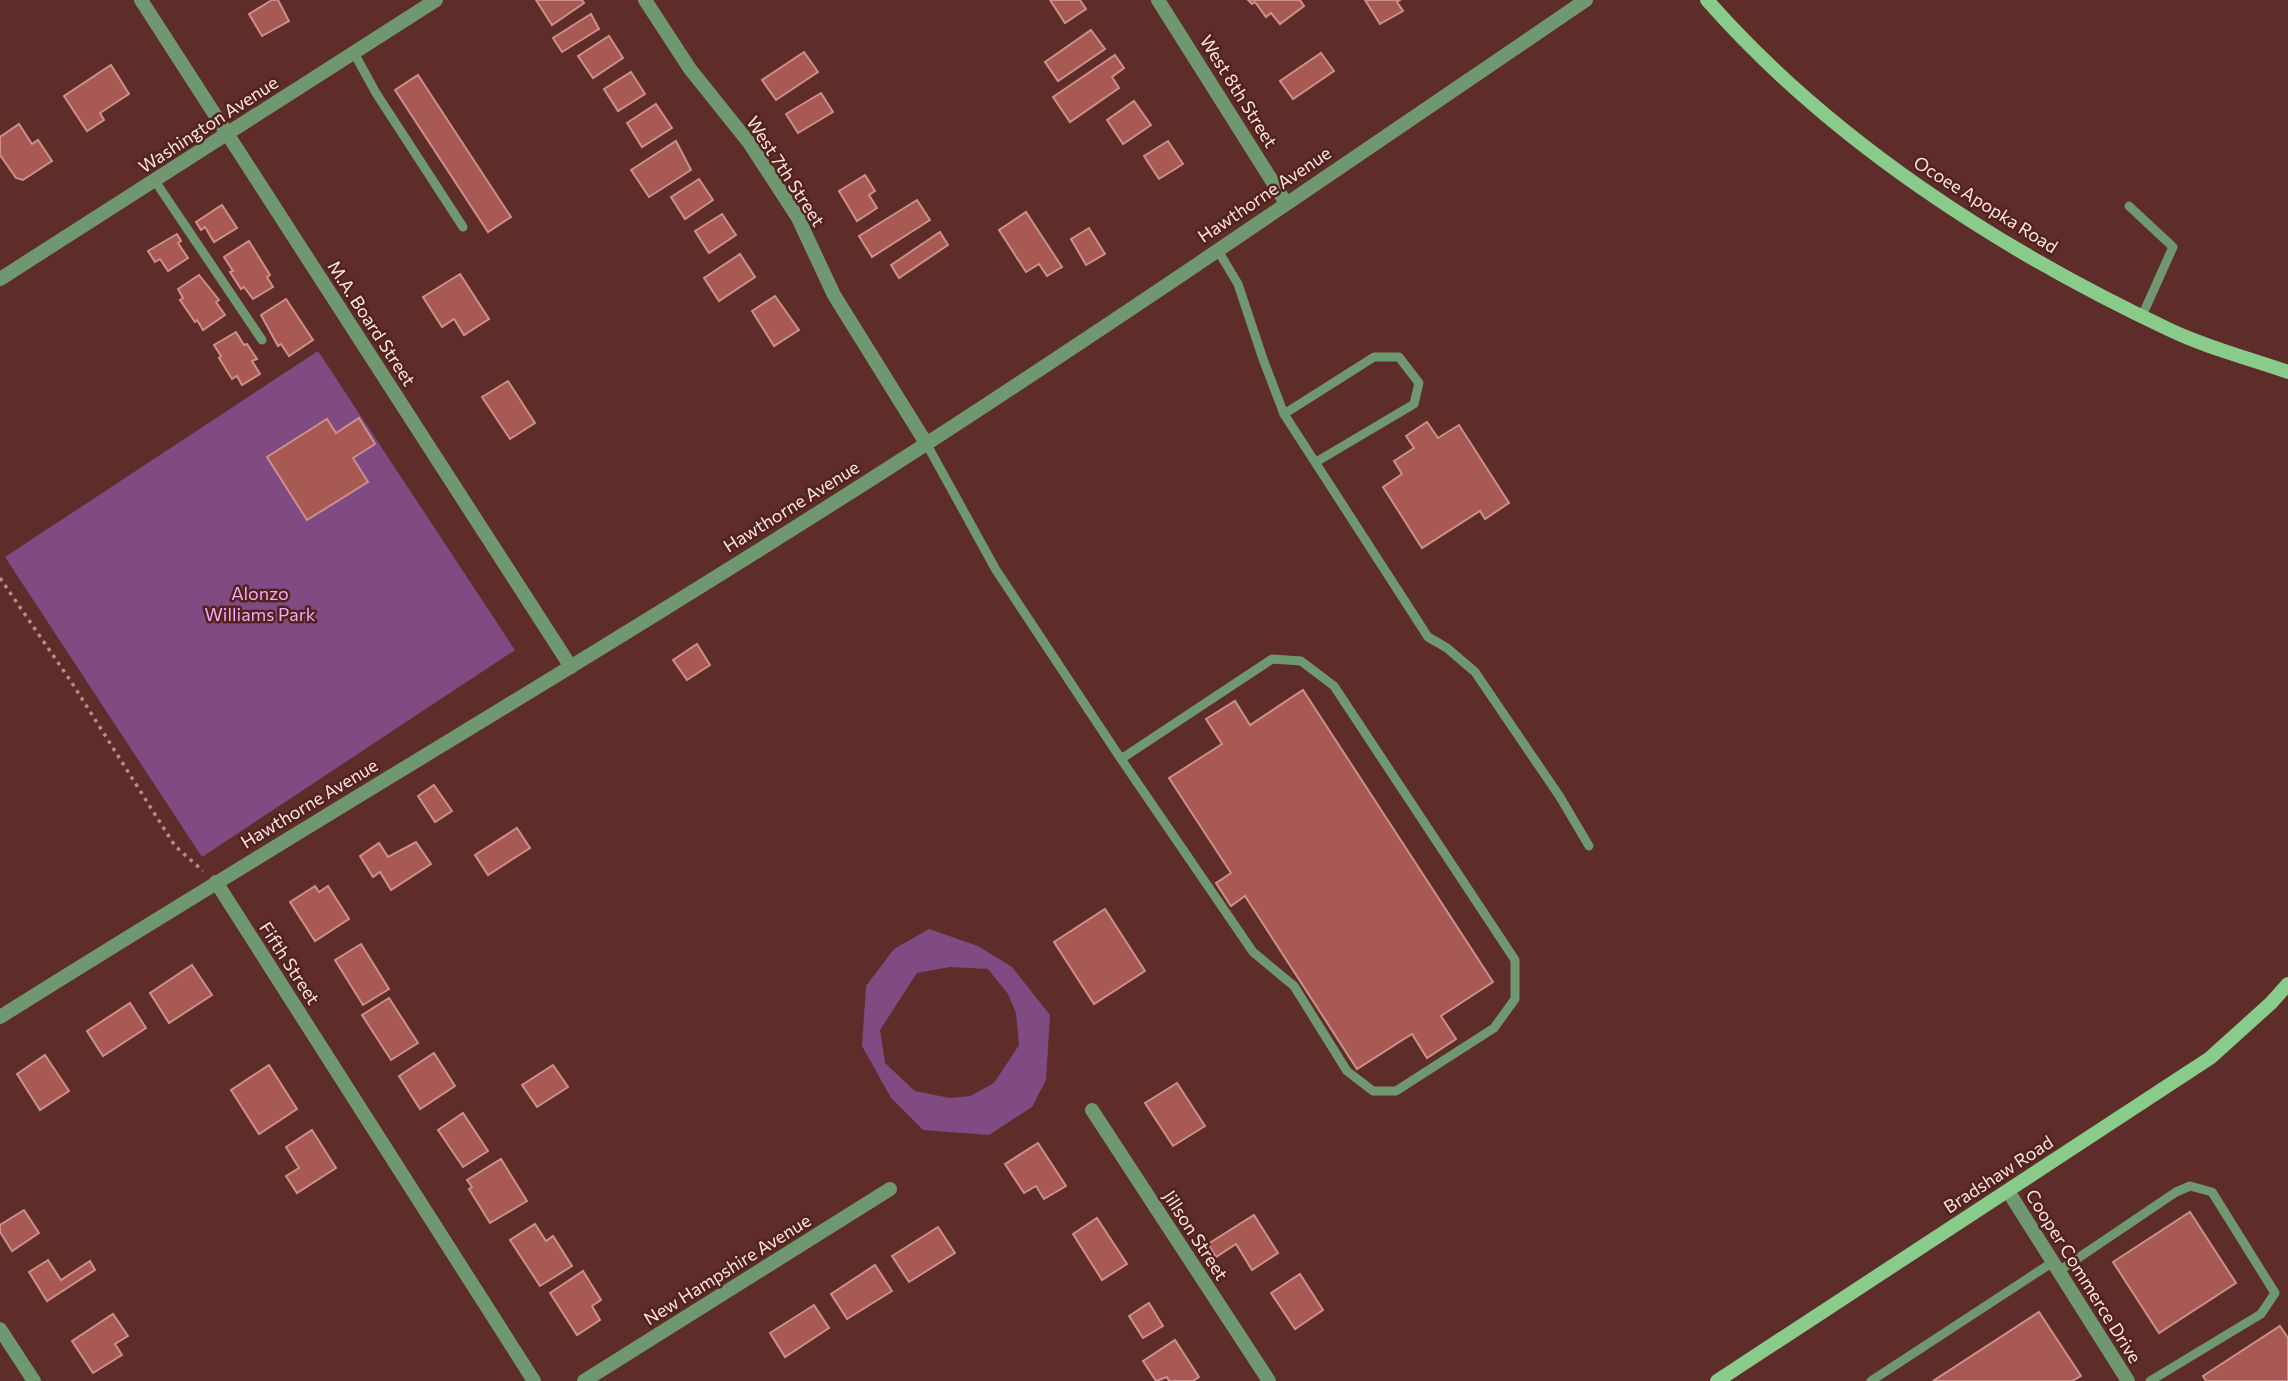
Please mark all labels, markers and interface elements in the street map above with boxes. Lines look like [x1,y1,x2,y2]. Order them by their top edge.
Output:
street label: West 8th Street [1196,31,1282,151]
street label: Washington Avenue [134,71,282,177]
street label: West 7th Street [742,112,830,230]
street label: Hawthorne Avenue [1193,141,1335,247]
street label: Ocoee Apopka Road [1910,151,2062,257]
street label: M.A. Board Street [323,256,421,390]
street label: Hawthorne Avenue [719,455,863,557]
park label: Alonzo Williams Park [204,582,316,625]
street label: Hawthorne Avenue [236,753,382,853]
street label: Fifth Street [255,918,325,1008]
street label: Bradshaw Road [1939,1130,2057,1218]
street label: Cooper Commerce Drive [2021,1185,2147,1367]
street label: Jillson Street [1159,1186,1233,1284]
street label: New Hampshire Avenue [639,1209,815,1329]

